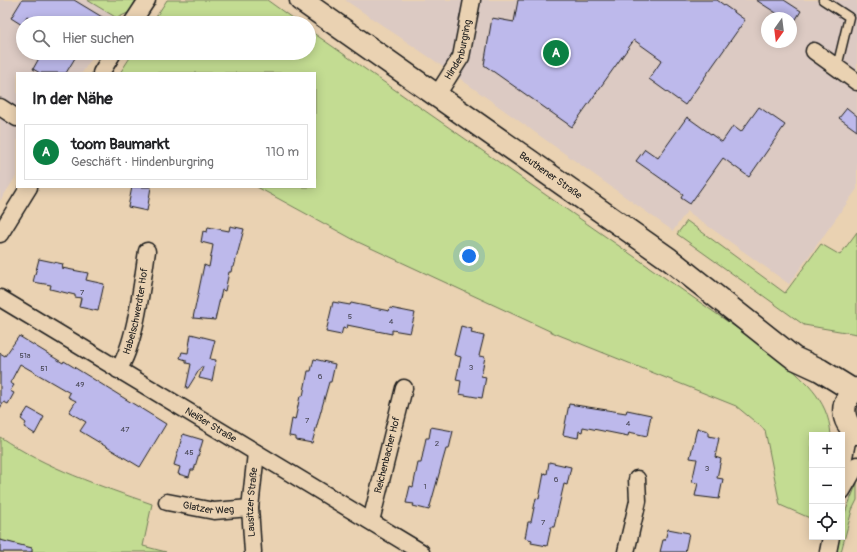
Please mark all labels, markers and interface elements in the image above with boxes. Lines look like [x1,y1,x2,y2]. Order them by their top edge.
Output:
north arrow [761,12,797,48]
search box [16,16,316,60]
street label: Hindenburgring [442,19,474,82]
icon: search [30,27,52,49]
text: Hier suchen [62,29,134,48]
pin: A [543,38,569,68]
text: In der Nähe [32,88,113,109]
text: toom Baumarkt [71,135,170,154]
text: A [42,144,50,160]
text: 110 m [266,144,299,160]
street label: Beuthener Straße [517,149,584,202]
text: Geschäft · Hindenburgring [71,154,214,170]
your location [459,246,479,266]
street label: Habelschwerdter Hof [121,267,150,356]
house number: 7 [80,288,85,297]
house number: 5 [348,312,352,321]
house number: 4 [389,317,394,326]
house number: 51a [19,351,31,360]
house number: 3 [469,363,474,372]
house number: 51 [40,364,48,373]
house number: 6 [318,372,323,381]
house number: 49 [76,380,84,389]
street label: Neißer Straße [183,405,239,445]
street label: Reichenbacher Hof [372,415,403,495]
house number: 7 [305,416,310,425]
house number: 4 [626,419,631,428]
house number: 47 [121,425,130,434]
map controls [809,432,845,540]
button: + [809,432,845,468]
house number: 2 [435,439,440,448]
house number: 45 [185,448,193,457]
house number: 3 [705,464,710,473]
street label: Lausitzer Straße [244,467,260,537]
button: − [809,468,845,504]
house number: 6 [554,475,559,484]
house number: 1 [423,482,427,491]
street label: Glatzer Weg [182,499,234,517]
button: locate [809,504,845,540]
house number: 7 [541,518,546,527]

